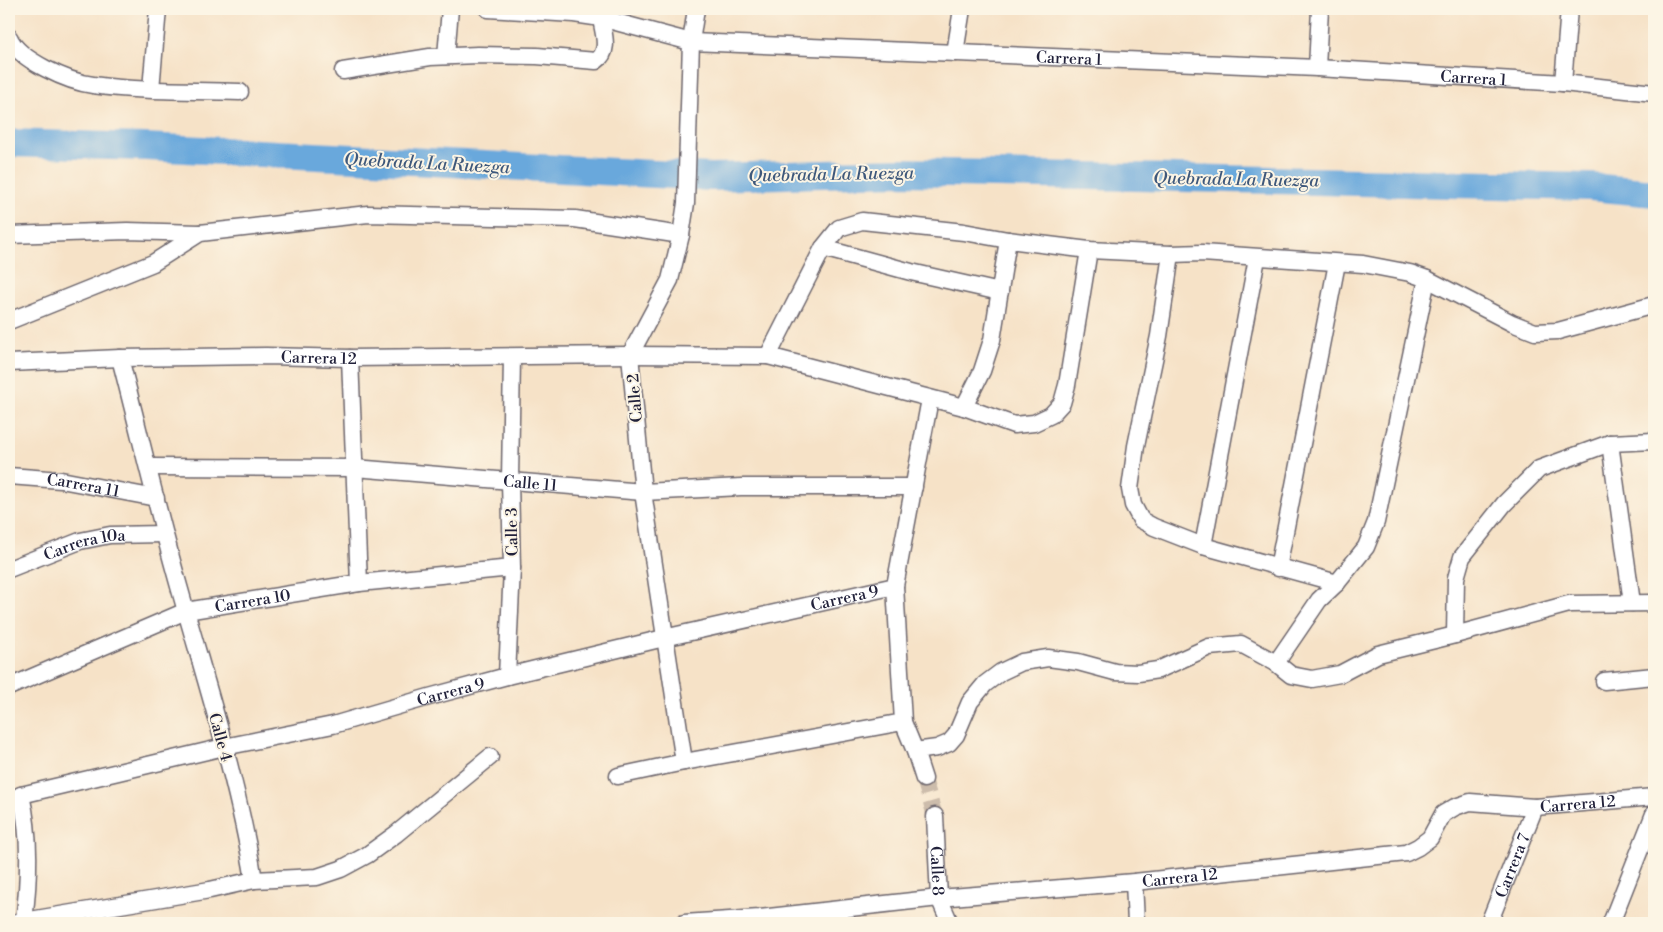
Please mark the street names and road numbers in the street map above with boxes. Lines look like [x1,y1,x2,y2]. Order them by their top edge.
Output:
street label: Carrera 1 [1035,47,1103,70]
street label: Carrera 1 [1440,67,1507,91]
street label: Carrera 12 [281,347,357,369]
street label: Calle 2 [623,373,647,423]
street label: Carrera 11 [46,470,121,502]
street label: Calle 11 [502,471,558,496]
street label: Calle 3 [502,507,522,557]
street label: Carrera 10a [41,526,126,565]
street label: Carrera 9 [809,581,881,616]
street label: Carrera 10 [213,585,292,617]
street label: Carrera 9 [415,673,487,711]
street label: Calle 4 [204,711,236,764]
street label: Carrera 12 [1539,791,1616,818]
street label: Carrera 7 [1491,831,1535,901]
street label: Calle 8 [925,846,948,897]
street label: Carrera 12 [1141,864,1219,892]

